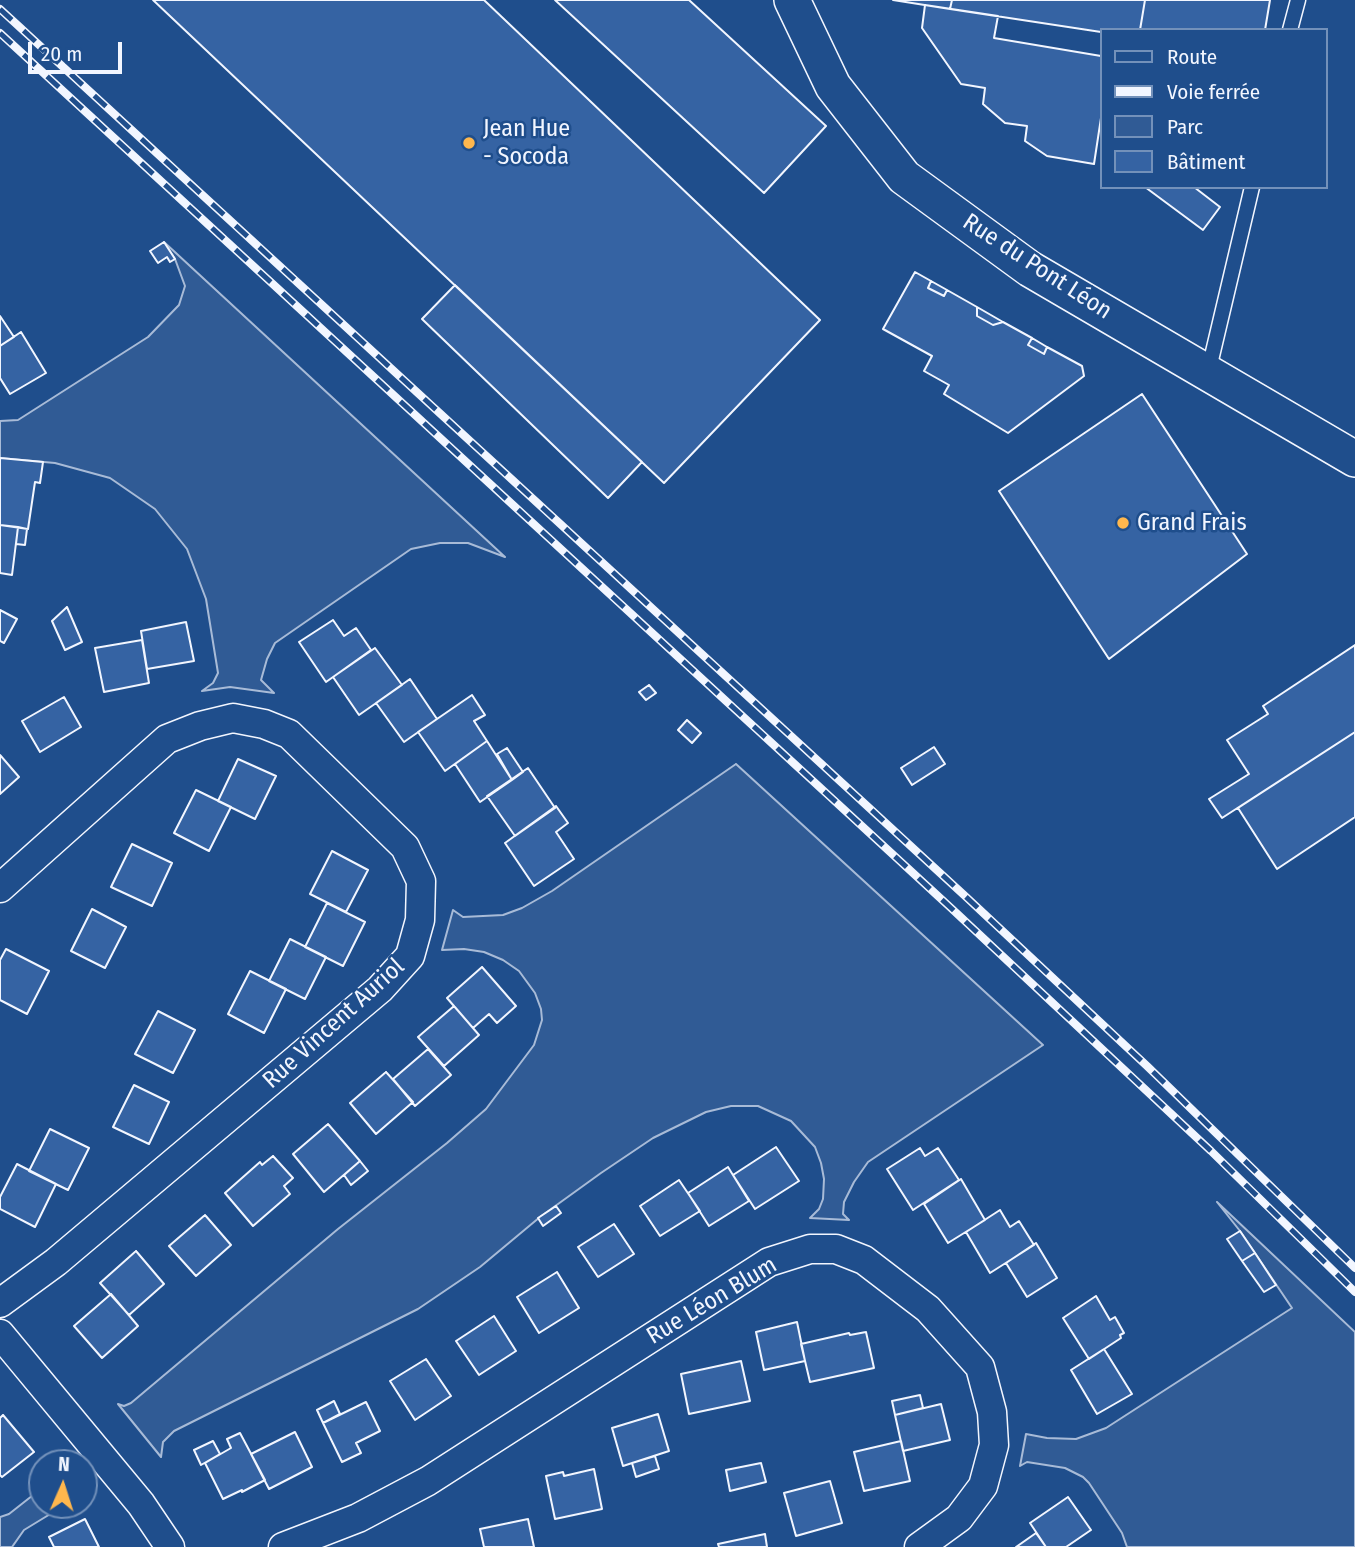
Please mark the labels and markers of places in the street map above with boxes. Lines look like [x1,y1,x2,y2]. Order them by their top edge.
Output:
place label: Jean Hue - Socoda [483,115,570,171]
marker: Jean Hue - Socoda [461,135,477,151]
place label: Grand Frais [1137,509,1247,537]
marker: Grand Frais [1115,515,1131,531]

